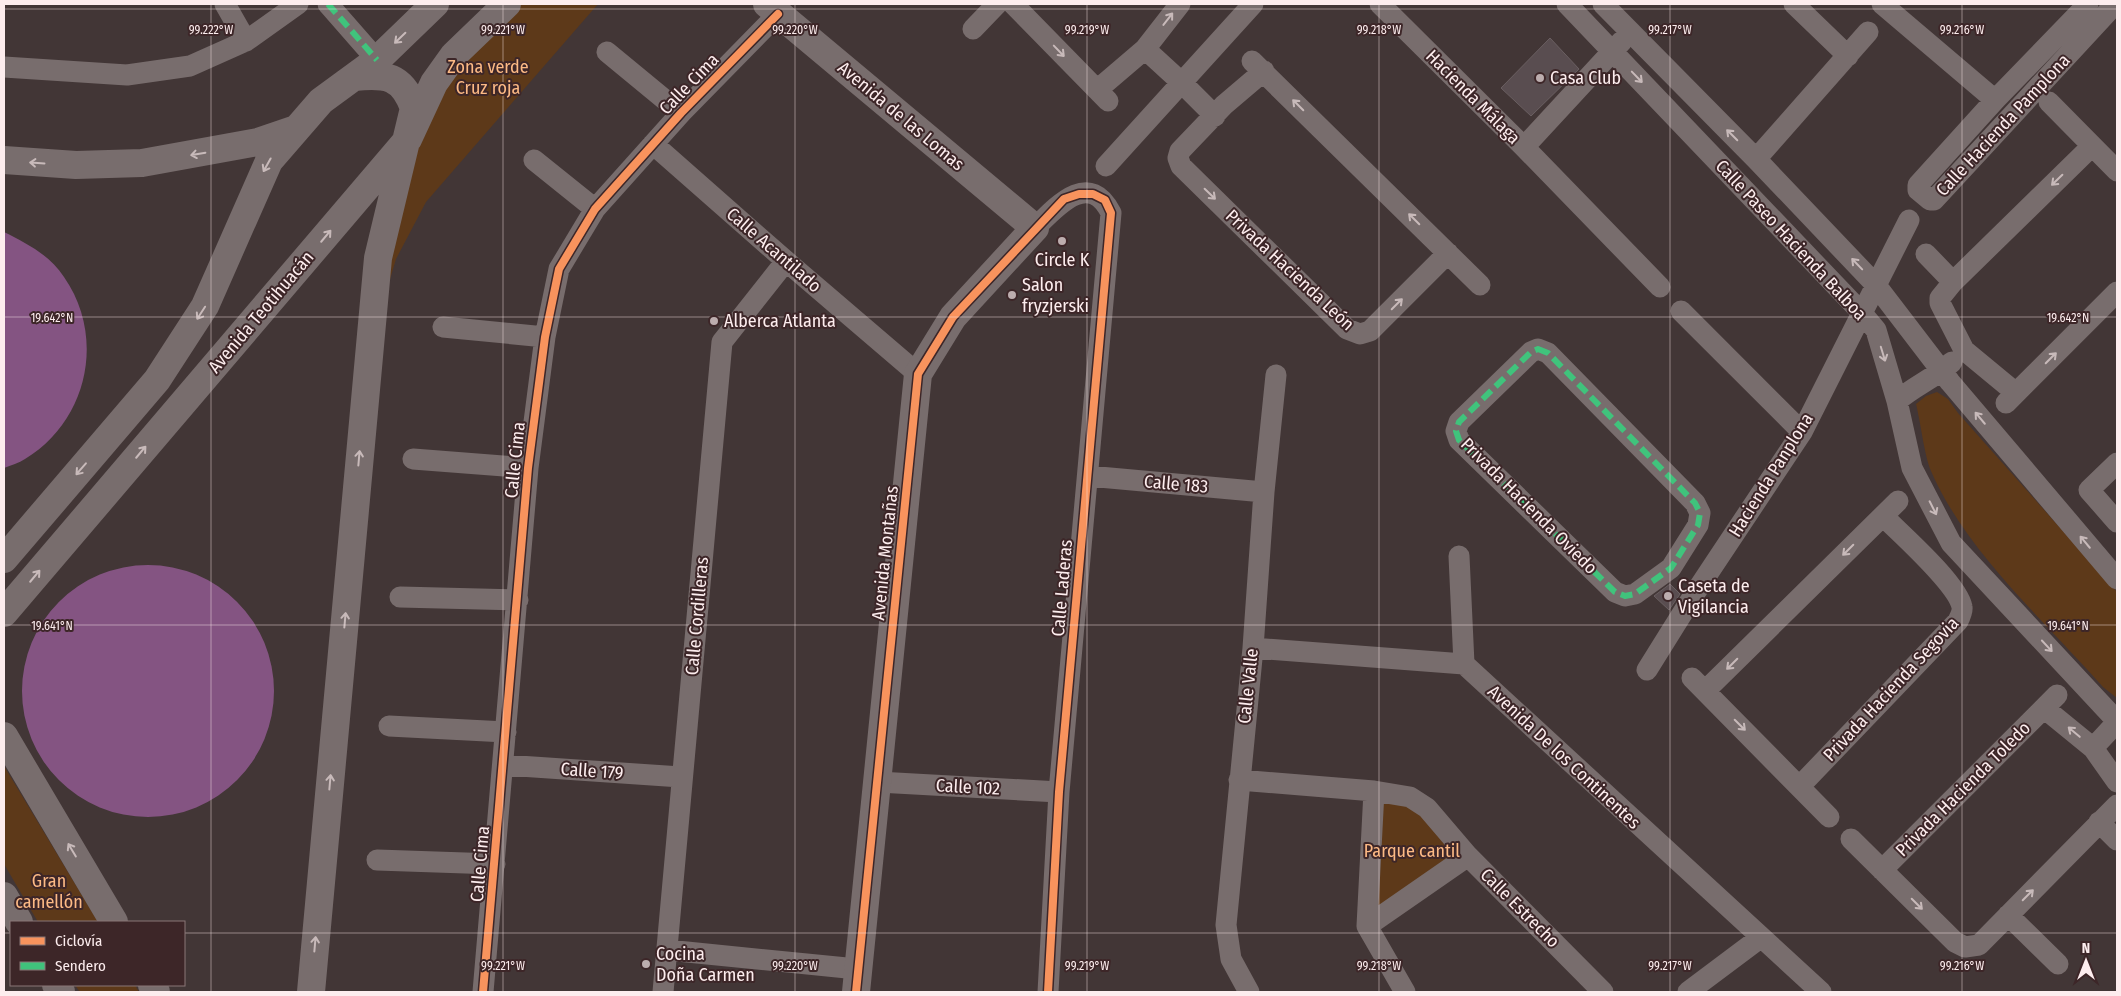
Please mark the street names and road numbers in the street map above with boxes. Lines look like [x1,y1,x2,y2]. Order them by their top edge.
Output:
street label: Hacienda Málaga [1421,45,1525,149]
street label: Calle Cima [655,49,724,119]
street label: Calle Hacienda Pamplona [1931,49,2075,201]
street label: Avenida de las Lomas [833,57,969,176]
street label: Calle Paseo Hacienda Balboa [1711,155,1871,325]
street label: Calle Acantilado [722,203,826,297]
street label: Privada Hacienda León [1221,205,1359,335]
street label: Avenida Teotihuacán [203,246,319,378]
street label: Hacienda Panplona [1724,409,1818,541]
street label: Calle Cima [500,421,530,499]
street label: Privada Hacienda Oviedo [1456,433,1602,579]
street label: Calle 183 [1143,470,1209,498]
street label: Avenida Montañas [867,484,903,621]
street label: Calle Laderas [1047,538,1077,637]
street label: Calle Cordilleras [681,556,713,676]
street label: Privada Hacienda Segovia [1819,612,1964,766]
street label: Calle Valle [1233,647,1263,725]
street label: Avenida De los Continentes [1483,680,1645,834]
street label: Privada Hacienda Toledo [1891,717,2035,861]
street label: Calle 179 [560,758,624,784]
street label: Calle 102 [935,774,1001,800]
street label: Calle Cima [466,825,494,903]
street label: Calle Estrecho [1476,864,1564,952]

